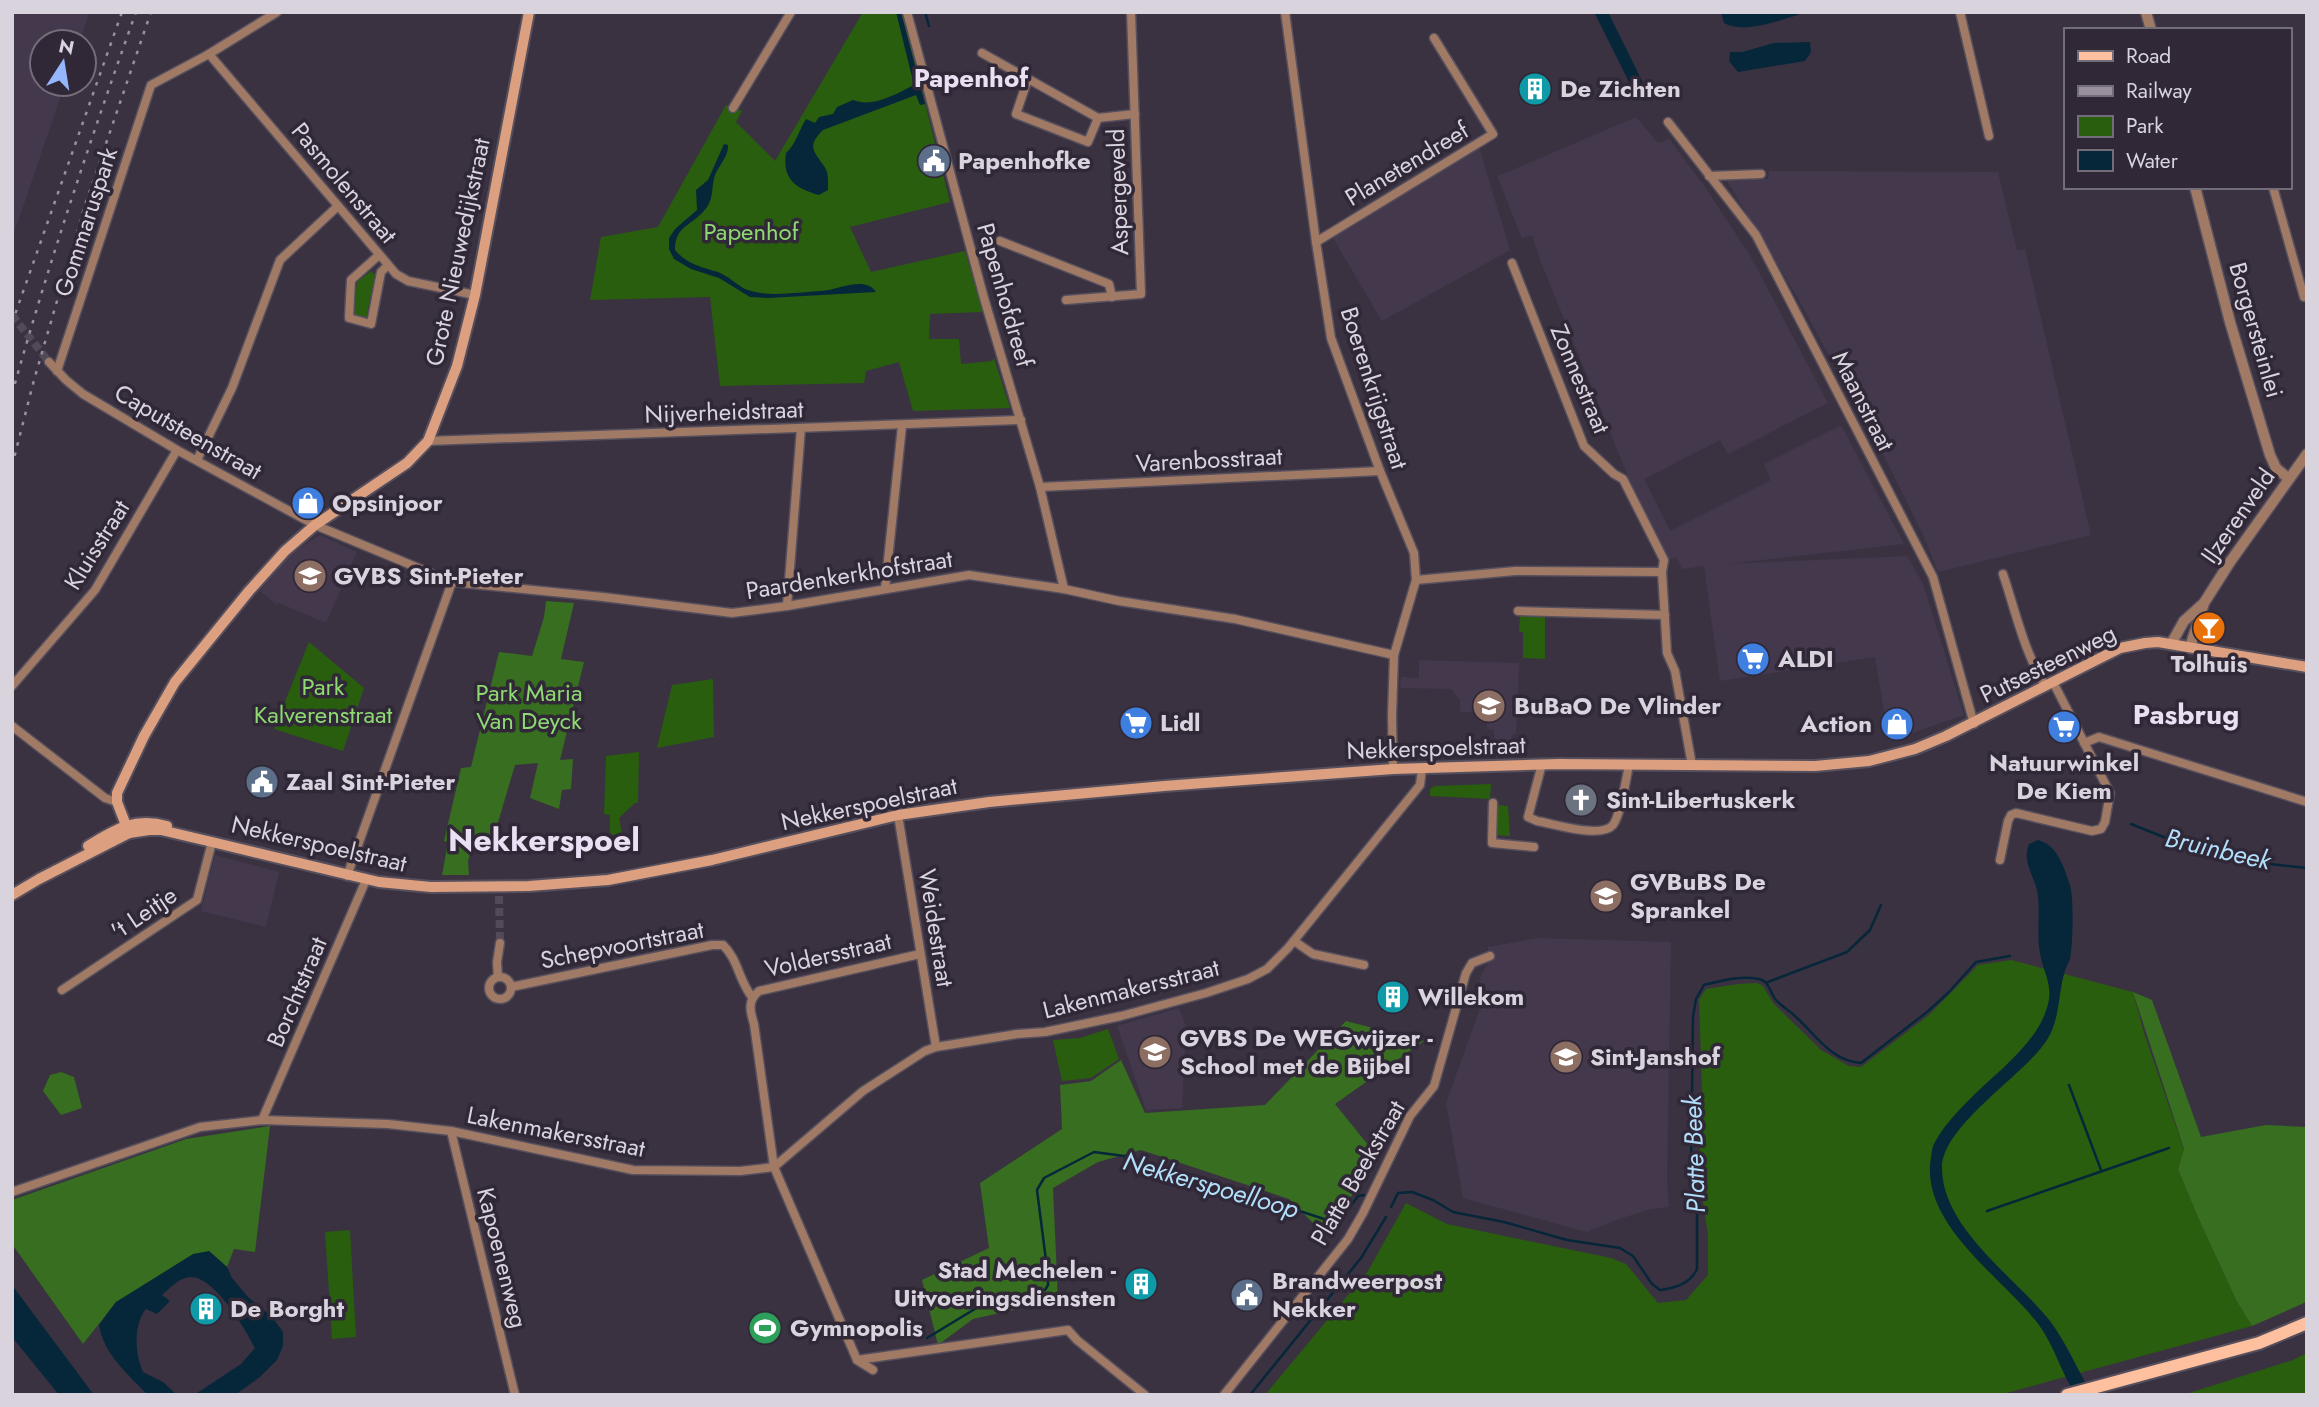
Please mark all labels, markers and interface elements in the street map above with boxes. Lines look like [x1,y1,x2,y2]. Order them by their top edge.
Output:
north arrow [28,28,98,98]
legend [2064,28,2291,189]
text: N [56,32,77,62]
text: Road [2126,41,2171,71]
district label: Papenhof [914,59,1029,97]
building icon: De Zichten [1516,70,1554,108]
place label: De Zichten [1560,71,1681,106]
text: Railway [2126,76,2192,106]
text: Park [2126,111,2164,141]
street label: Planetendreef [1338,112,1476,214]
street label: Pasmolenstraat [283,115,406,251]
street label: Aspergeveld [1098,128,1137,256]
street label: Grote Nieuwedijkstraat [416,135,499,369]
street label: Gommaruspark [45,142,126,301]
public building icon: Papenhofke [915,142,953,180]
place label: Papenhofke [958,143,1091,178]
text: Water [2126,146,2179,176]
park label: Papenhof [703,214,800,249]
street label: Papenhofdreef [968,219,1043,372]
street label: Borgersteinlei [2220,258,2293,402]
street label: Boerenkrijgstraat [1332,302,1417,474]
street label: Zonnestraat [1542,319,1619,439]
street label: Maanstraat [1823,345,1904,457]
street label: Caputsteenstraat [108,375,269,488]
street label: Nijverheidstraat [644,391,804,432]
street label: Varenbosstraat [1135,438,1283,481]
street label: IJzerenveld [2192,461,2283,570]
shop icon: Opsinjoor [289,484,327,522]
place label: Opsinjoor [332,485,443,520]
street label: Kluisstraat [55,493,138,596]
street label: Paardenkerkhofstraat [743,541,955,608]
school or university icon: GVBS Sint-Pieter [291,557,329,595]
place label: GVBS Sint-Pieter [334,558,524,593]
bar icon: Tolhuis [2190,609,2228,647]
street label: Putsesteenweg [1974,615,2122,712]
supermarket icon: ALDI [1734,640,1772,678]
place label: ALDI [1777,641,1834,676]
place label: Tolhuis [2171,646,2247,681]
park label: Park Kalverenstraat [254,669,393,732]
park label: Park Maria Van Deyck [476,675,582,738]
school or university icon: BuBaO De Vlinder [1470,687,1508,725]
place label: BuBaO De Vlinder [1514,688,1721,723]
district label: Pasbrug [2133,694,2239,735]
supermarket icon: Lidl [1117,704,1155,742]
place label: Lidl [1160,705,1201,740]
shop icon: Action [1878,705,1916,743]
place label: Action [1799,706,1872,741]
supermarket icon: Natuurwinkel De Kiem [2045,708,2083,746]
street label: Nekkerspoelstraat [1346,727,1526,768]
place label: Natuurwinkel De Kiem [1989,745,2139,808]
public building icon: Zaal Sint-Pieter [243,763,281,801]
place label: Zaal Sint-Pieter [286,764,456,799]
street label: Nekkerspoelstraat [778,768,960,839]
church icon: Sint-Libertuskerk [1562,781,1600,819]
place label: Sint-Libertuskerk [1606,782,1796,817]
street label: Nekkerspoelstraat [228,806,411,881]
district label: Nekkerspoel [448,817,640,863]
water label: Bruinbeek [2161,818,2276,880]
place label: GVBuBS De Sprankel [1630,864,1766,927]
street label: Weidestraat [910,866,963,990]
school or university icon: GVBuBS De Sprankel [1587,877,1625,915]
street label: 't Leitje [104,878,184,948]
street label: Schepvoortstraat [537,911,707,978]
street label: Voldersstraat [761,923,895,986]
street label: Borchtstraat [258,931,336,1052]
street label: Lakenmakersstraat [1039,950,1223,1027]
building icon: Willekom [1374,978,1412,1016]
place label: Willekom [1418,979,1524,1014]
place label: GVBS De WEGwijzer - School met de Bijbel [1180,1020,1433,1083]
school or university icon: GVBS De WEGwijzer - School met de Bijbel [1136,1033,1174,1071]
school or university icon: Sint-Janshof [1547,1038,1585,1076]
place label: Sint-Janshof [1590,1039,1722,1074]
water label: Platte Beek [1673,1092,1715,1214]
street label: Platte Beekstraat [1302,1093,1413,1252]
street label: Lakenmakersstraat [464,1097,648,1166]
water label: Nekkerspoelloop [1119,1142,1304,1228]
street label: Kapoenenweg [468,1184,537,1332]
place label: Stad Mechelen - Uitvoeringsdiensten [894,1252,1117,1315]
place label: Brandweerpost Nekker [1272,1263,1443,1326]
building icon: Stad Mechelen - Uitvoeringsdiensten [1122,1265,1160,1303]
public building icon: Brandweerpost Nekker [1228,1276,1266,1314]
building icon: De Borght [187,1290,225,1328]
place label: De Borght [230,1291,344,1326]
sports icon: Gymnopolis [746,1309,784,1347]
place label: Gymnopolis [790,1310,923,1345]

